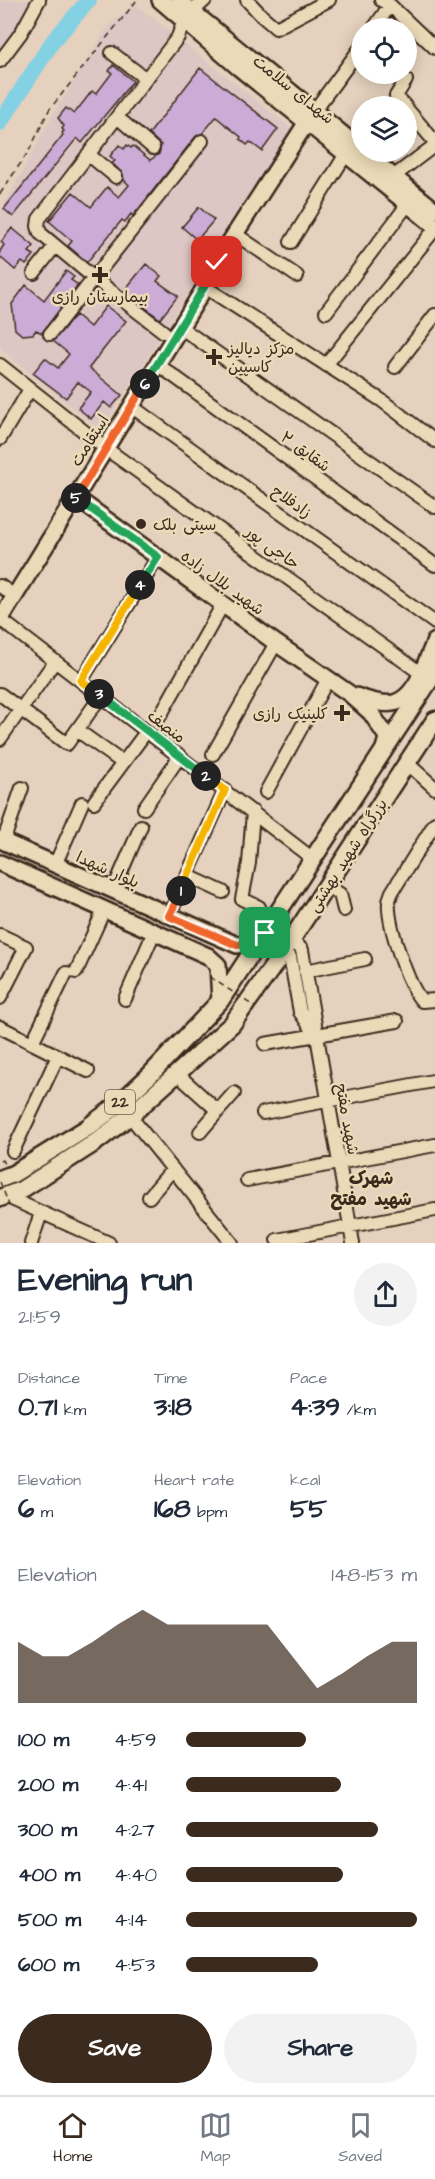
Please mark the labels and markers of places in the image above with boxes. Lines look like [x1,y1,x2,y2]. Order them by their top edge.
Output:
pin [191,236,242,287]
marker: بیمارستان رازی [91,266,109,284]
place label: بیمارستان رازی [52,286,148,308]
place label: مرکز دیالیز کاسپین [226,338,294,378]
marker: مرکز دیالیز کاسپین [205,348,223,366]
pin: 6 [130,369,160,399]
pin: 5 [61,483,91,513]
place label: سیتی بلک [153,514,216,536]
marker: سیتی بلک [134,517,148,531]
pin: 4 [125,570,155,600]
pin: 3 [84,679,114,709]
place label: کلینیک رازی [253,703,328,725]
marker: کلینیک رازی [333,704,351,722]
pin: 2 [191,761,221,791]
pin: 1 [166,876,196,906]
pin [239,907,290,958]

